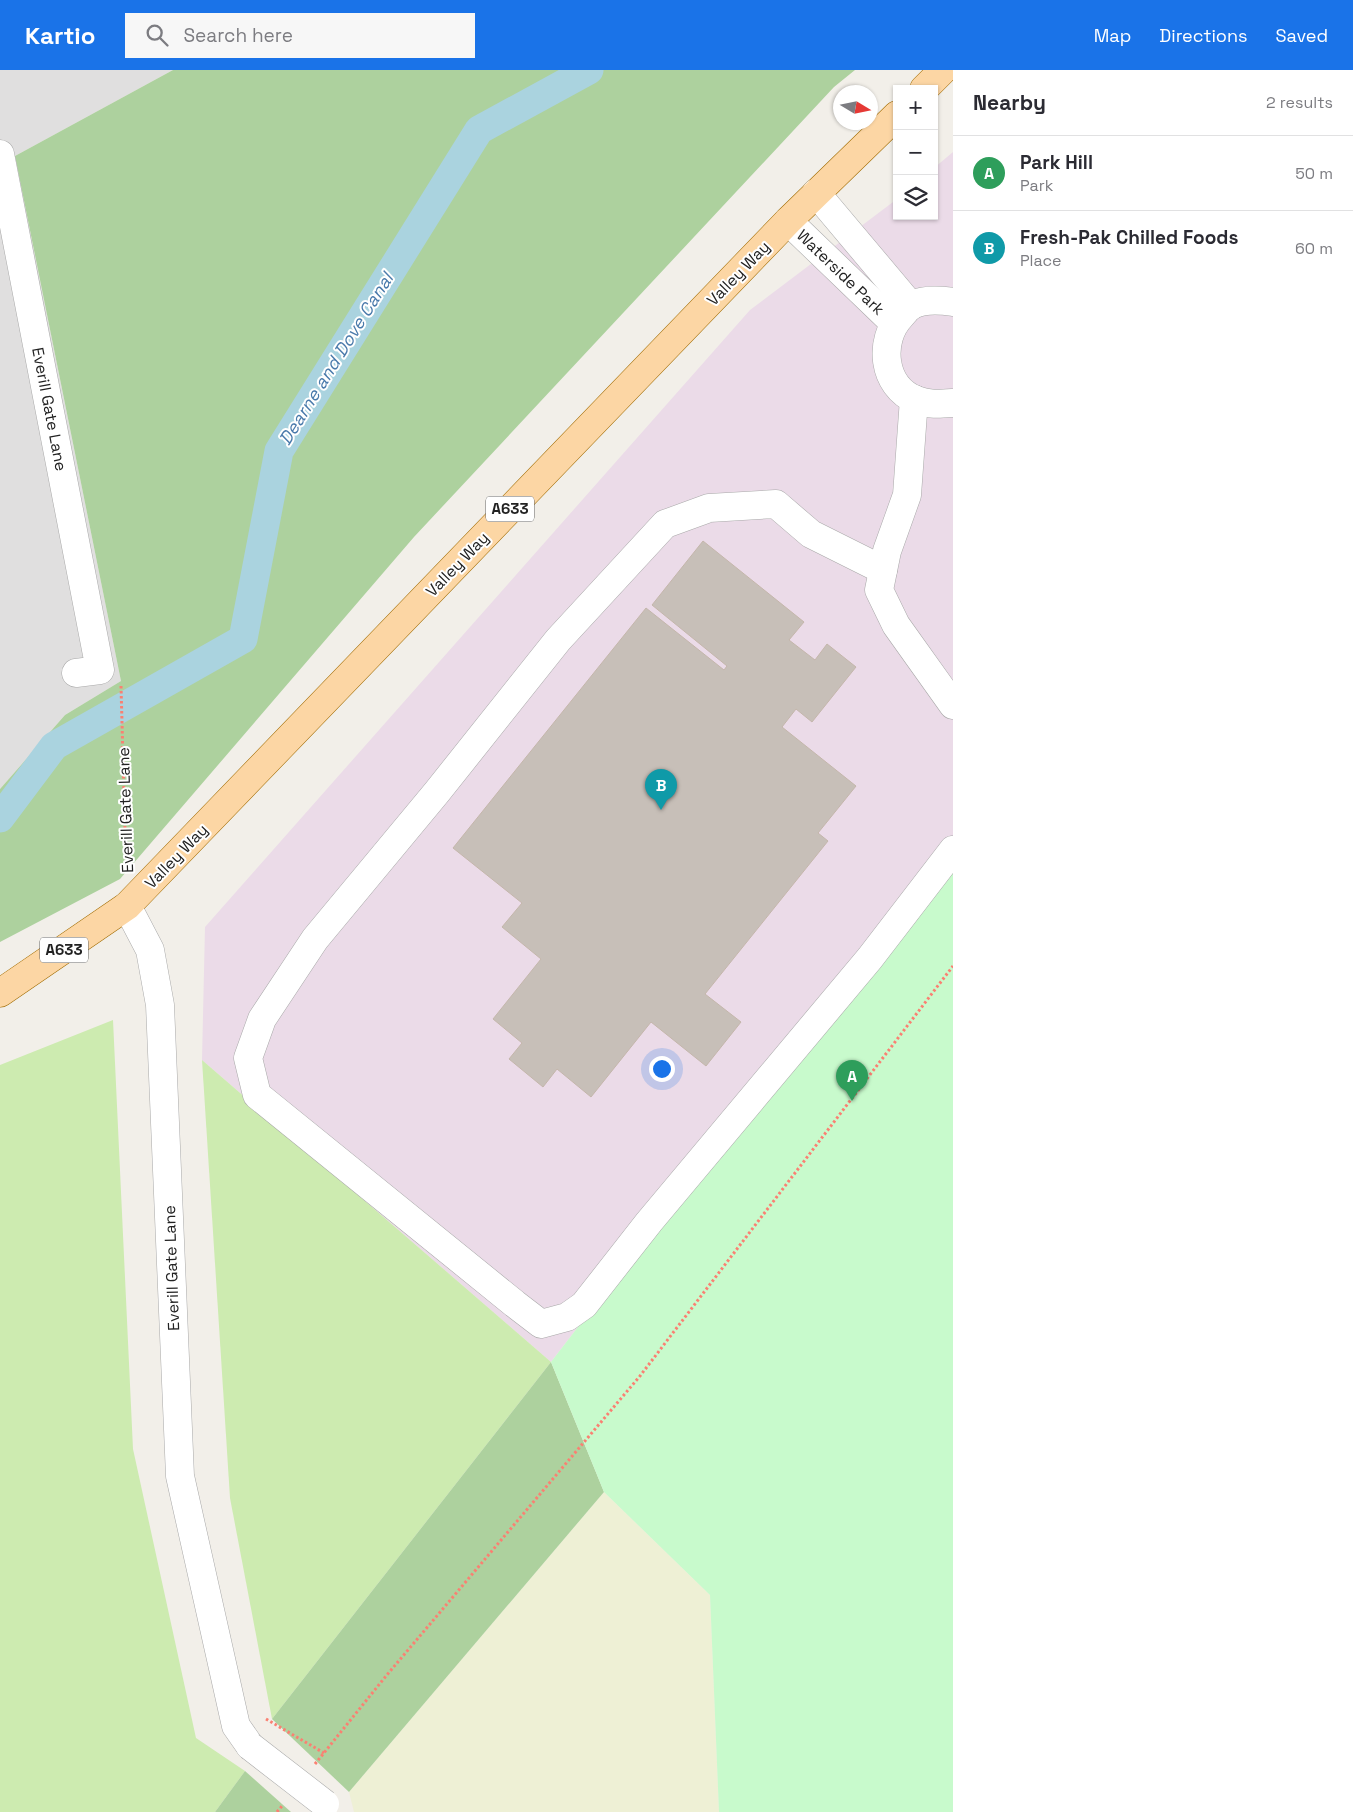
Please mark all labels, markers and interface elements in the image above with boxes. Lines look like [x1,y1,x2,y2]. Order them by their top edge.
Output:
search box [125,13,475,58]
text: Kartio [25,20,95,51]
icon: search [143,21,171,49]
text: Search here [183,23,293,48]
text: Map [1094,24,1131,47]
text: Directions [1159,24,1248,47]
text: Saved [1276,24,1328,47]
north arrow [833,85,878,130]
map controls [893,85,938,220]
button: + [893,85,938,130]
text: Nearby [973,89,1046,116]
text: 2 results [1266,92,1333,113]
button: − [893,130,938,175]
text: Park Hill [1020,150,1093,175]
text: A [984,163,994,184]
text: 50 m [1295,163,1333,184]
button: layers [893,175,938,220]
text: Park [1020,175,1053,196]
street label: Waterside Park [792,225,889,320]
text: Fresh-Pak Chilled Foods [1020,225,1238,250]
street label: Valley Way [702,236,774,310]
text: B [984,238,994,259]
text: 60 m [1295,238,1333,259]
text: Place [1020,250,1062,271]
water label: Dearne and Dove Canal [273,266,399,449]
street label: Everill Gate Lane [27,345,72,473]
road number: A633 [486,496,534,522]
street label: Valley Way [421,527,493,601]
street label: Everill Gate Lane [113,747,138,873]
pin: B [645,769,677,810]
street label: Valley Way [140,819,212,893]
road number: A633 [40,938,88,962]
your location [649,1056,675,1082]
pin: A [836,1060,868,1101]
street label: Everill Gate Lane [159,1205,184,1331]

